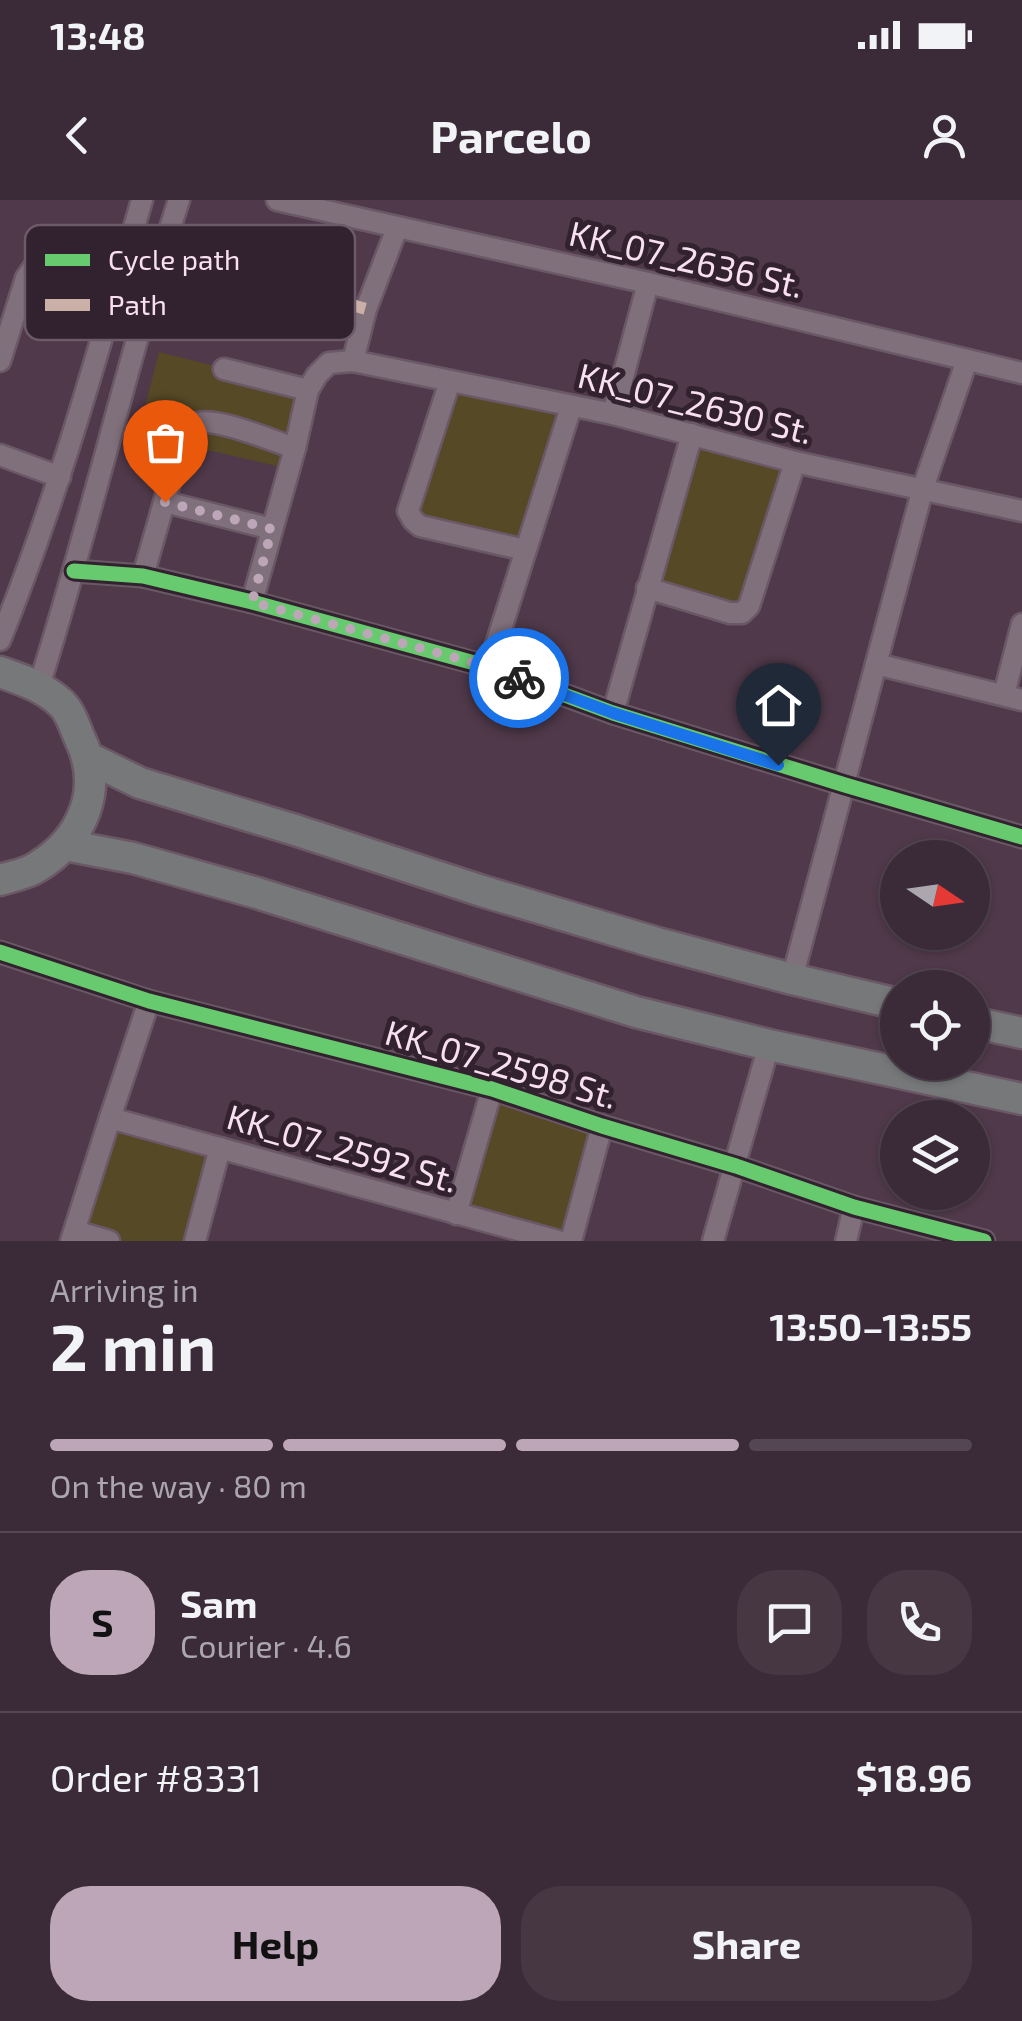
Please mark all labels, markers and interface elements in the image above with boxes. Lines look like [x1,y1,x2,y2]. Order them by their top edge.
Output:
text: 13:48 [50,12,146,58]
icon: back [50,108,105,163]
text: Parcelo [430,108,592,162]
icon: person [917,108,972,163]
street label: KK_07_2636 St. [565,211,808,305]
legend [25,225,355,340]
text: Cycle path [108,242,240,276]
text: Path [108,287,167,321]
street label: KK_07_2630 St. [574,353,817,451]
pin [123,400,208,503]
icon: bag [138,415,193,470]
courier [469,628,569,728]
icon: bike [492,651,547,706]
pin [736,663,821,766]
icon: home [751,678,806,733]
north arrow [880,840,990,950]
map controls [880,840,990,1210]
button: locate [880,970,990,1080]
street label: KK_07_2598 St. [381,1010,622,1116]
street label: KK_07_2592 St. [222,1094,463,1200]
button: layers [880,1100,990,1210]
text: Arriving in [50,1270,199,1308]
text: 13:50–13:55 [770,1303,972,1349]
text: 2 min [50,1306,216,1384]
text: On the way · 80 m [50,1466,307,1504]
button: chat [737,1570,842,1675]
button: phone [867,1570,972,1675]
text: Sam [180,1580,257,1626]
text: S [91,1599,114,1645]
text: Courier · 4.6 [180,1626,352,1664]
text: Order #8331 [50,1754,262,1800]
text: $18.96 [856,1754,972,1800]
button: Help [50,1886,501,2001]
button: Share [521,1886,972,2001]

